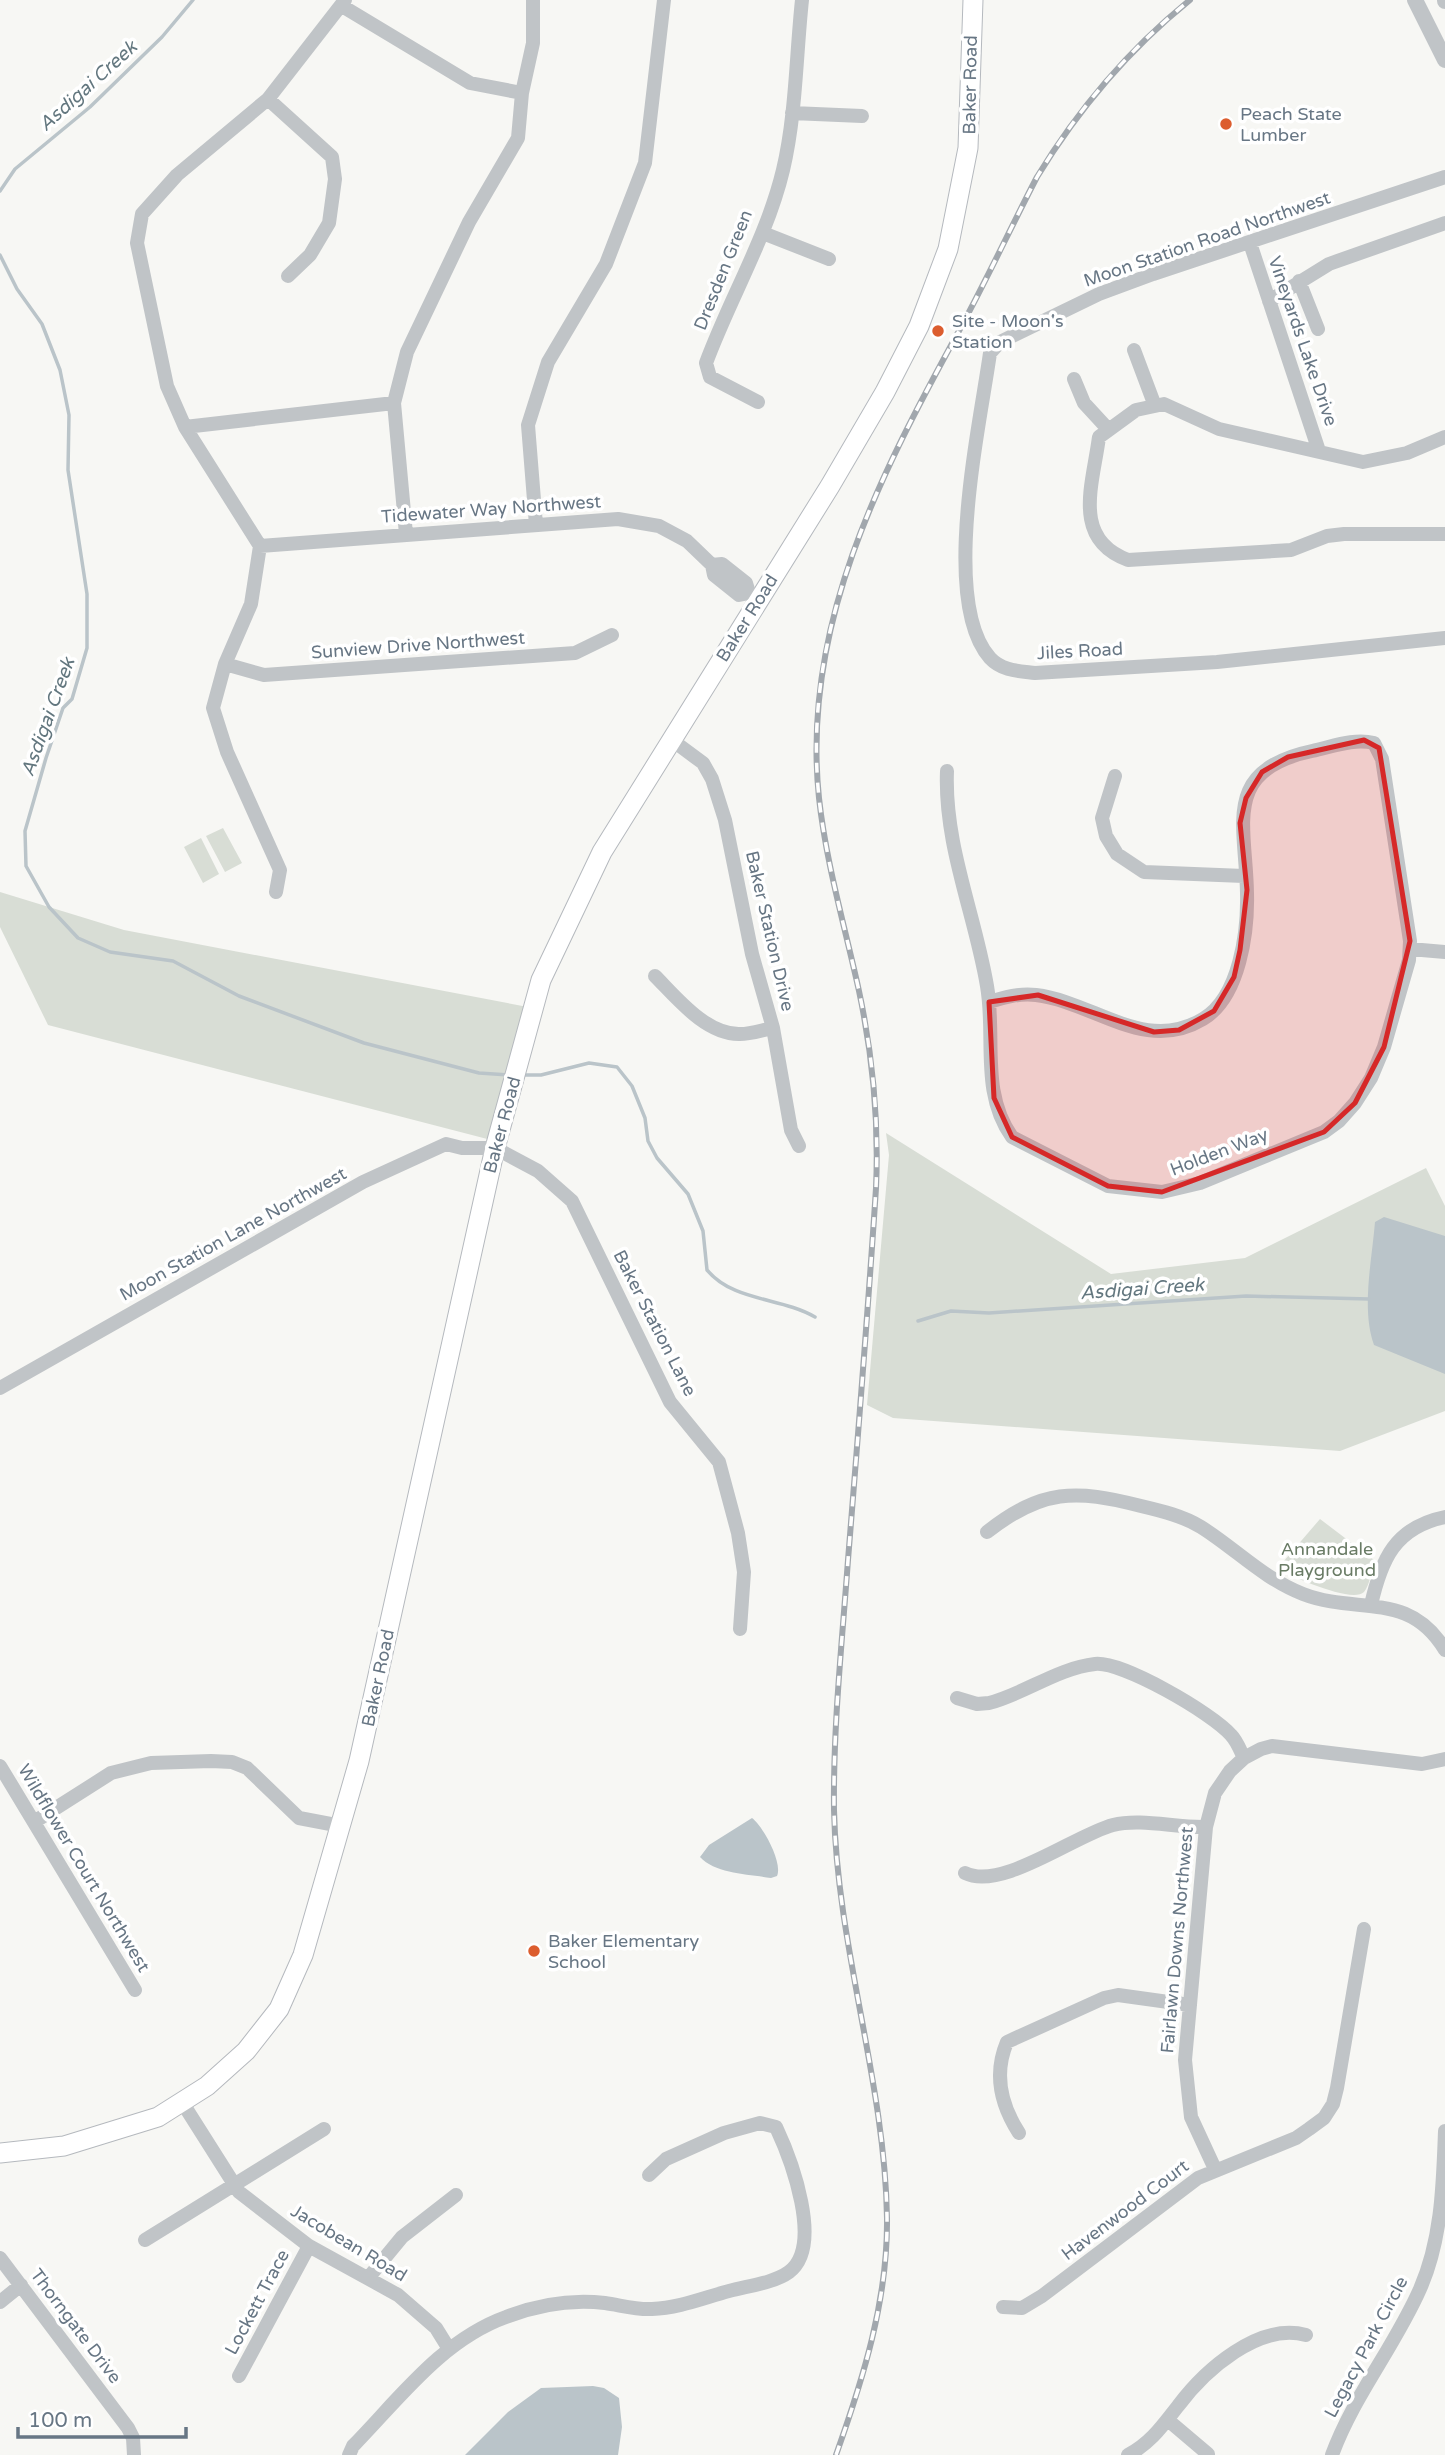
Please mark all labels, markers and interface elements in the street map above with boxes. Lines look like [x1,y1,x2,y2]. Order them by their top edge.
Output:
water label: Asdigai Creek [34,35,143,136]
street label: Baker Road [958,35,982,135]
place label: Peach State Lumber [1240,103,1342,146]
marker: Peach State Lumber [1218,116,1234,132]
street label: Moon Station Road Northwest [1081,186,1333,292]
street label: Dresden Green [689,207,757,333]
street label: Vineyards Lake Drive [1264,253,1342,429]
place label: Site - Moon's Station [952,310,1064,353]
marker: Site - Moon's Station [930,323,946,339]
street label: Tidewater Way Northwest [380,490,602,528]
street label: Baker Road [711,570,783,666]
street label: Sunview Drive Northwest [310,627,526,663]
street label: Jiles Road [1036,638,1124,664]
water label: Asdigai Creek [16,653,80,779]
street label: Baker Station Drive [741,849,799,1013]
street label: Baker Road [479,1074,525,1176]
street label: Holden Way [1167,1123,1271,1181]
street label: Moon Station Lane Northwest [116,1162,350,1306]
street label: Baker Station Lane [609,1246,701,1400]
water label: Asdigai Creek [1079,1274,1206,1304]
park label: Annandale Playground [1278,1538,1376,1581]
street label: Baker Road [357,1627,399,1729]
street label: Wildflower Court Northwest [13,1760,155,1976]
street label: Fairlawn Downs Northwest [1156,1826,1198,2054]
place label: Baker Elementary School [548,1930,699,1973]
marker: Baker Elementary School [526,1943,542,1959]
street label: Havenwood Court [1057,2155,1193,2265]
street label: Jacobean Road [287,2200,411,2286]
street label: Lockett Trace [220,2246,294,2358]
street label: Thorngate Drive [26,2264,126,2388]
street label: Legacy Park Circle [1319,2273,1413,2421]
scale bar [18,2396,186,2440]
text: 100 m [28,2408,92,2433]

